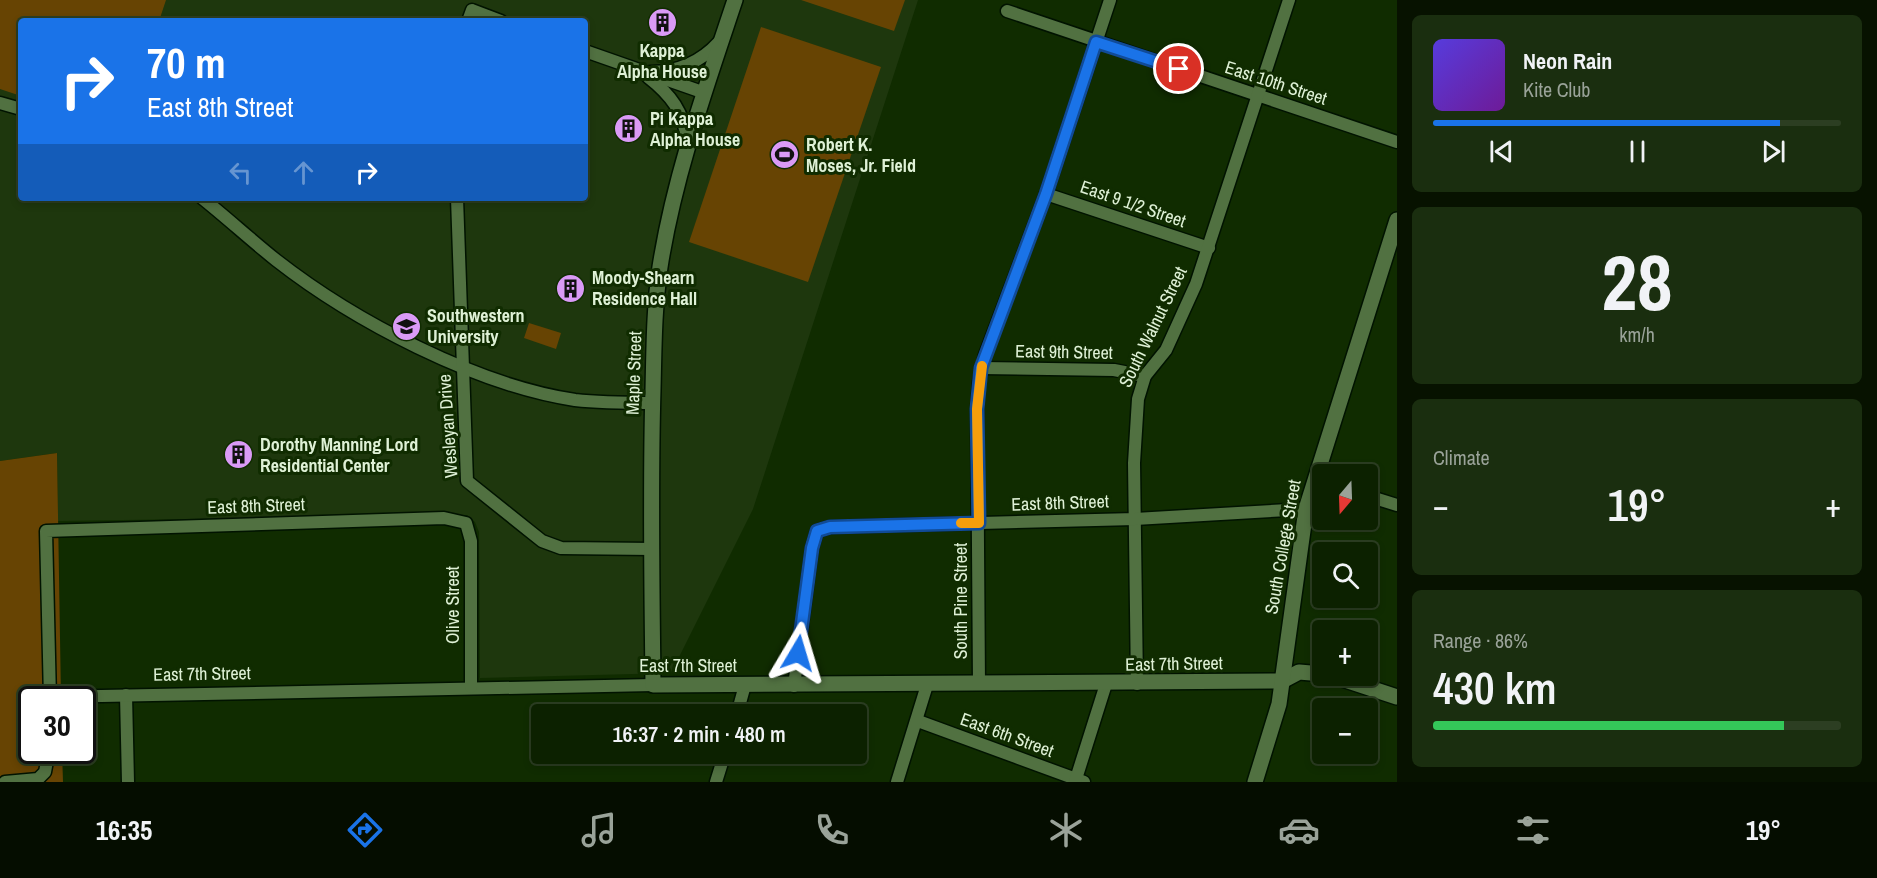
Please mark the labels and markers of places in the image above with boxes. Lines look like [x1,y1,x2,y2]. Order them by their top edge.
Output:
building icon: Kappa Alpha House [646,6,678,38]
place label: Kappa Alpha House [617,38,707,84]
pin [1153,43,1204,94]
place label: Pi Kappa Alpha House [650,106,740,152]
building icon: Pi Kappa Alpha House [613,113,645,145]
place label: Robert K. Moses, Jr. Field [806,132,916,178]
sports icon: Robert K. Moses, Jr. Field [769,139,801,171]
place label: Moody-Shearn Residence Hall [592,265,697,311]
building icon: Moody-Shearn Residence Hall [555,272,587,304]
place label: Southwestern University [427,303,525,349]
school or university icon: Southwestern University [390,310,422,342]
place label: Dorothy Manning Lord Residential Center [260,432,418,478]
building icon: Dorothy Manning Lord Residential Center [223,439,255,471]

